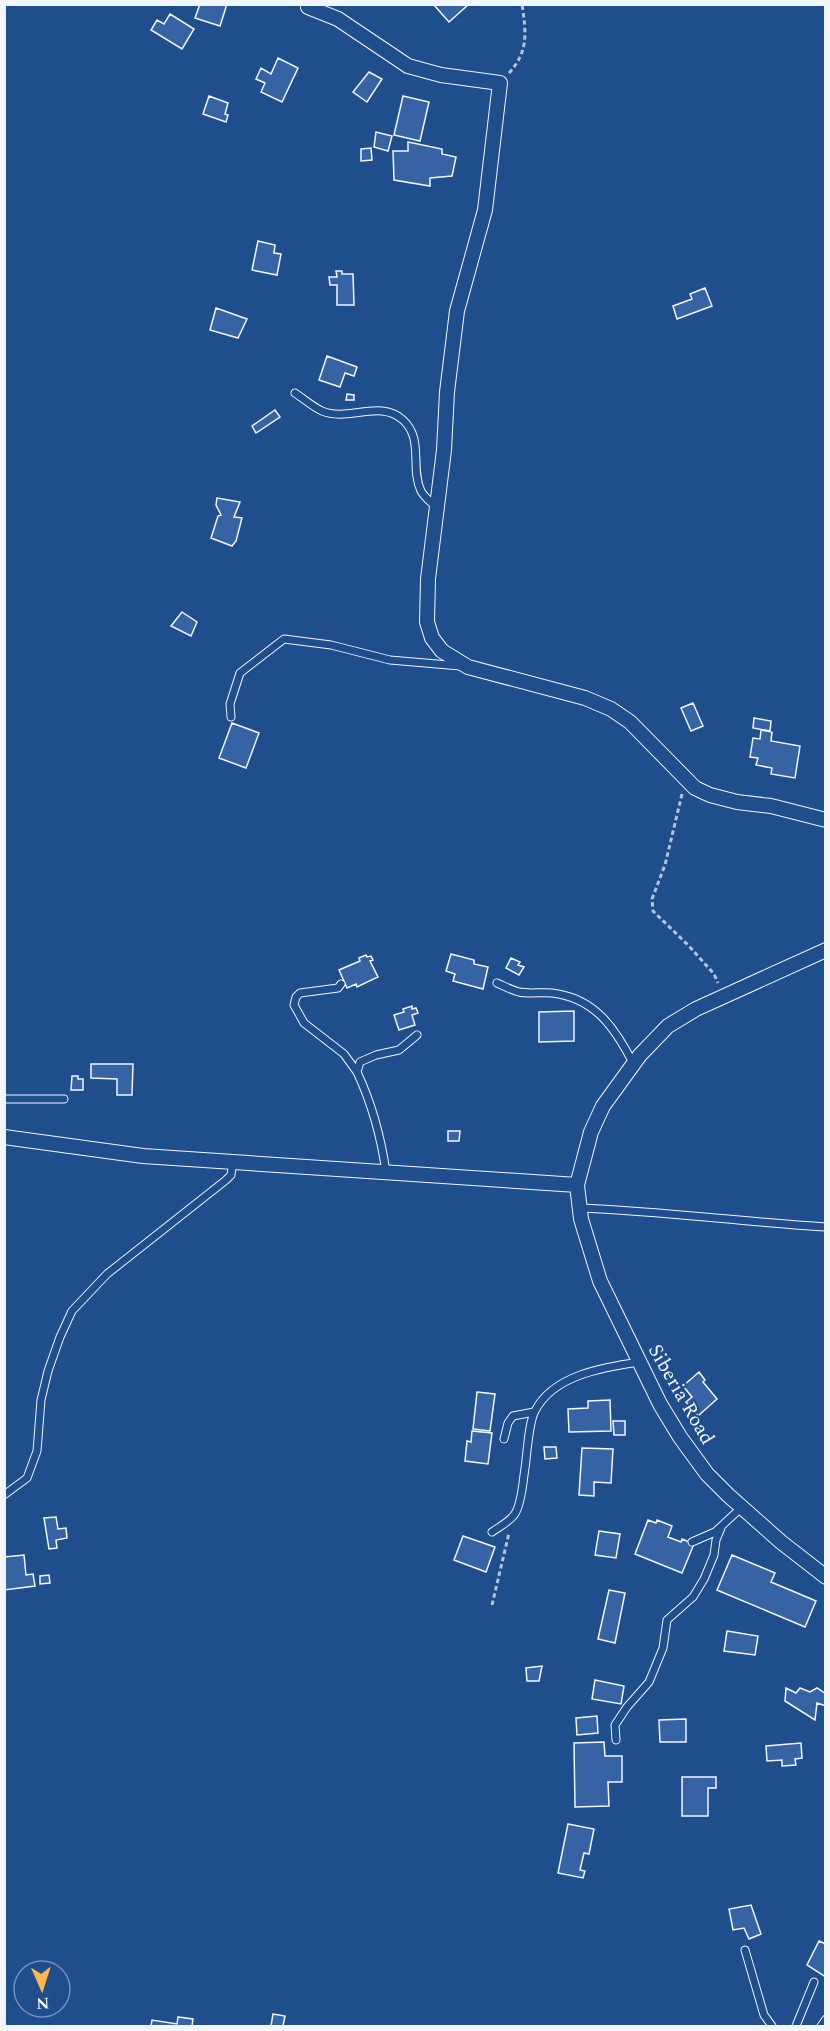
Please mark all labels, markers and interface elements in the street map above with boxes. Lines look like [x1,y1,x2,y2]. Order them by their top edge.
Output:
street label: Siberia Road [640,1339,722,1450]
north arrow [12,1959,72,2019]
text: N [36,1991,50,2015]

